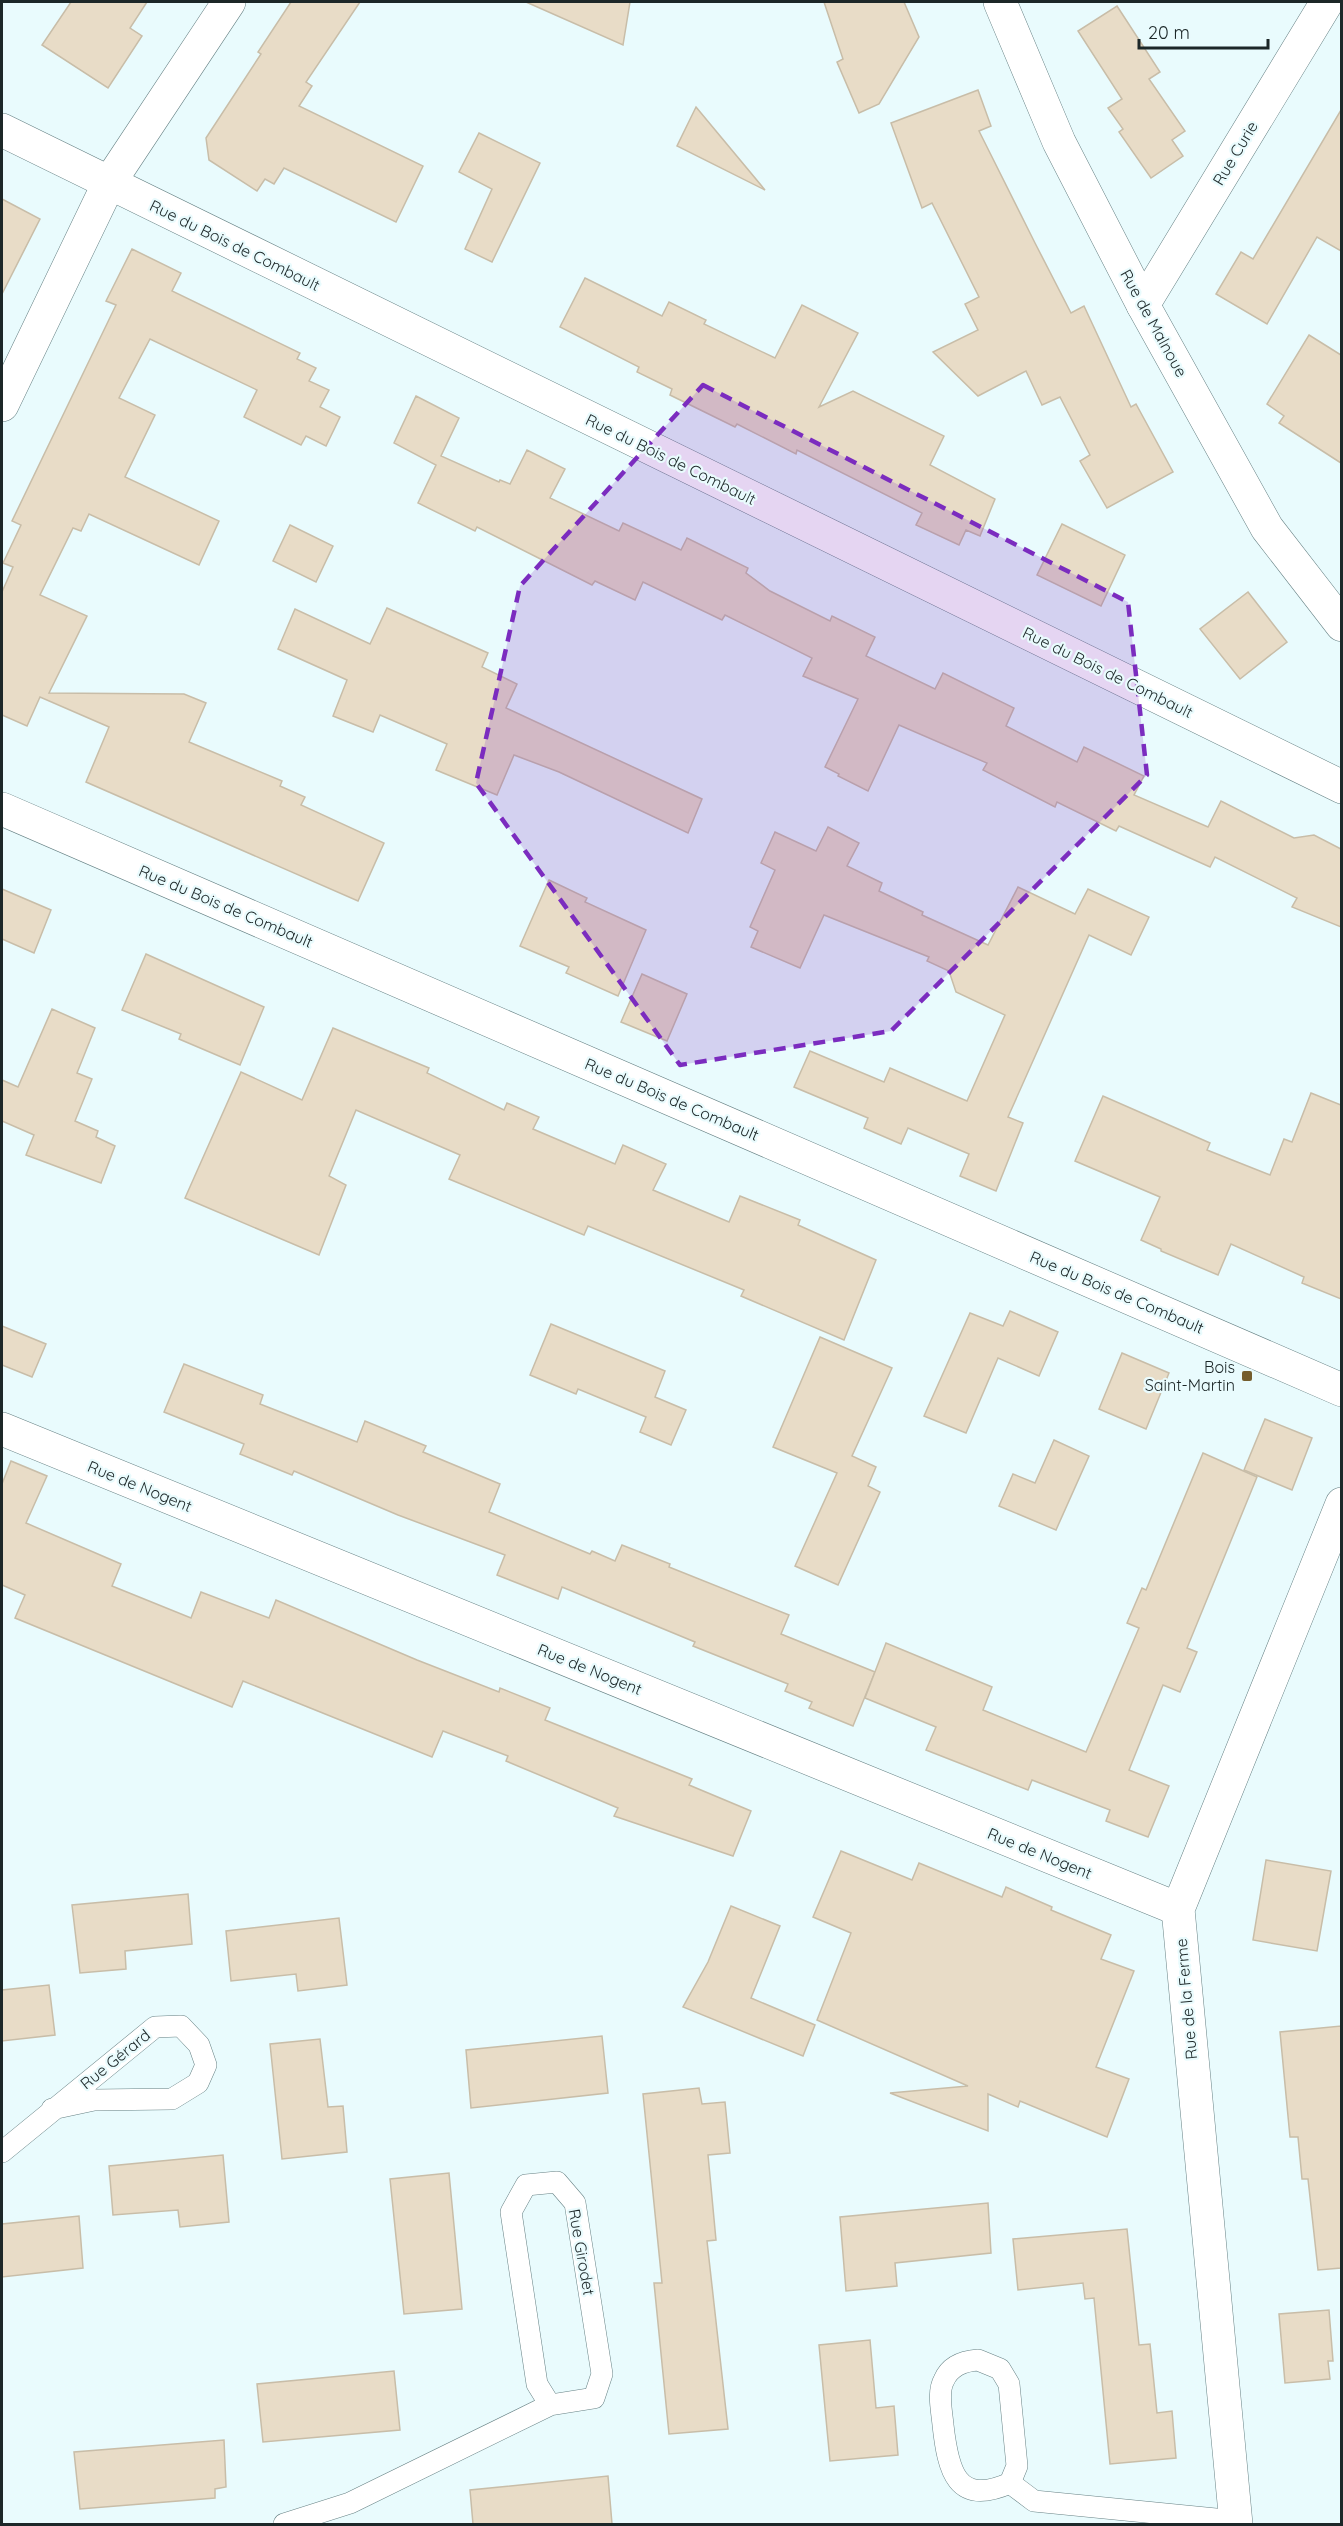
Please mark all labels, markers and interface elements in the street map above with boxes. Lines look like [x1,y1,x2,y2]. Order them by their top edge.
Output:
scale bar [1139,12,1268,50]
text: 20 m [1148,21,1190,44]
street label: Rue Curie [1208,117,1262,189]
street label: Rue du Bois de Combault [147,195,323,295]
street label: Rue de Malnoue [1116,266,1192,380]
street label: Rue du Bois de Combault [583,409,759,509]
street label: Rue du Bois de Combault [1020,622,1196,722]
street label: Rue du Bois de Combault [136,860,316,952]
street label: Rue du Bois de Combault [582,1053,762,1145]
street label: Rue du Bois de Combault [1027,1246,1207,1338]
place label: Bois Saint-Martin [1145,1357,1235,1395]
marker: Bois Saint-Martin [1240,1369,1254,1383]
street label: Rue de Nogent [85,1456,195,1516]
street label: Rue de Nogent [535,1639,645,1699]
street label: Rue de Nogent [985,1823,1095,1883]
street label: Rue de la Ferme [1171,1938,1201,2060]
street label: Rue Gérard [76,2025,154,2093]
street label: Rue Girodet [565,2207,599,2297]

